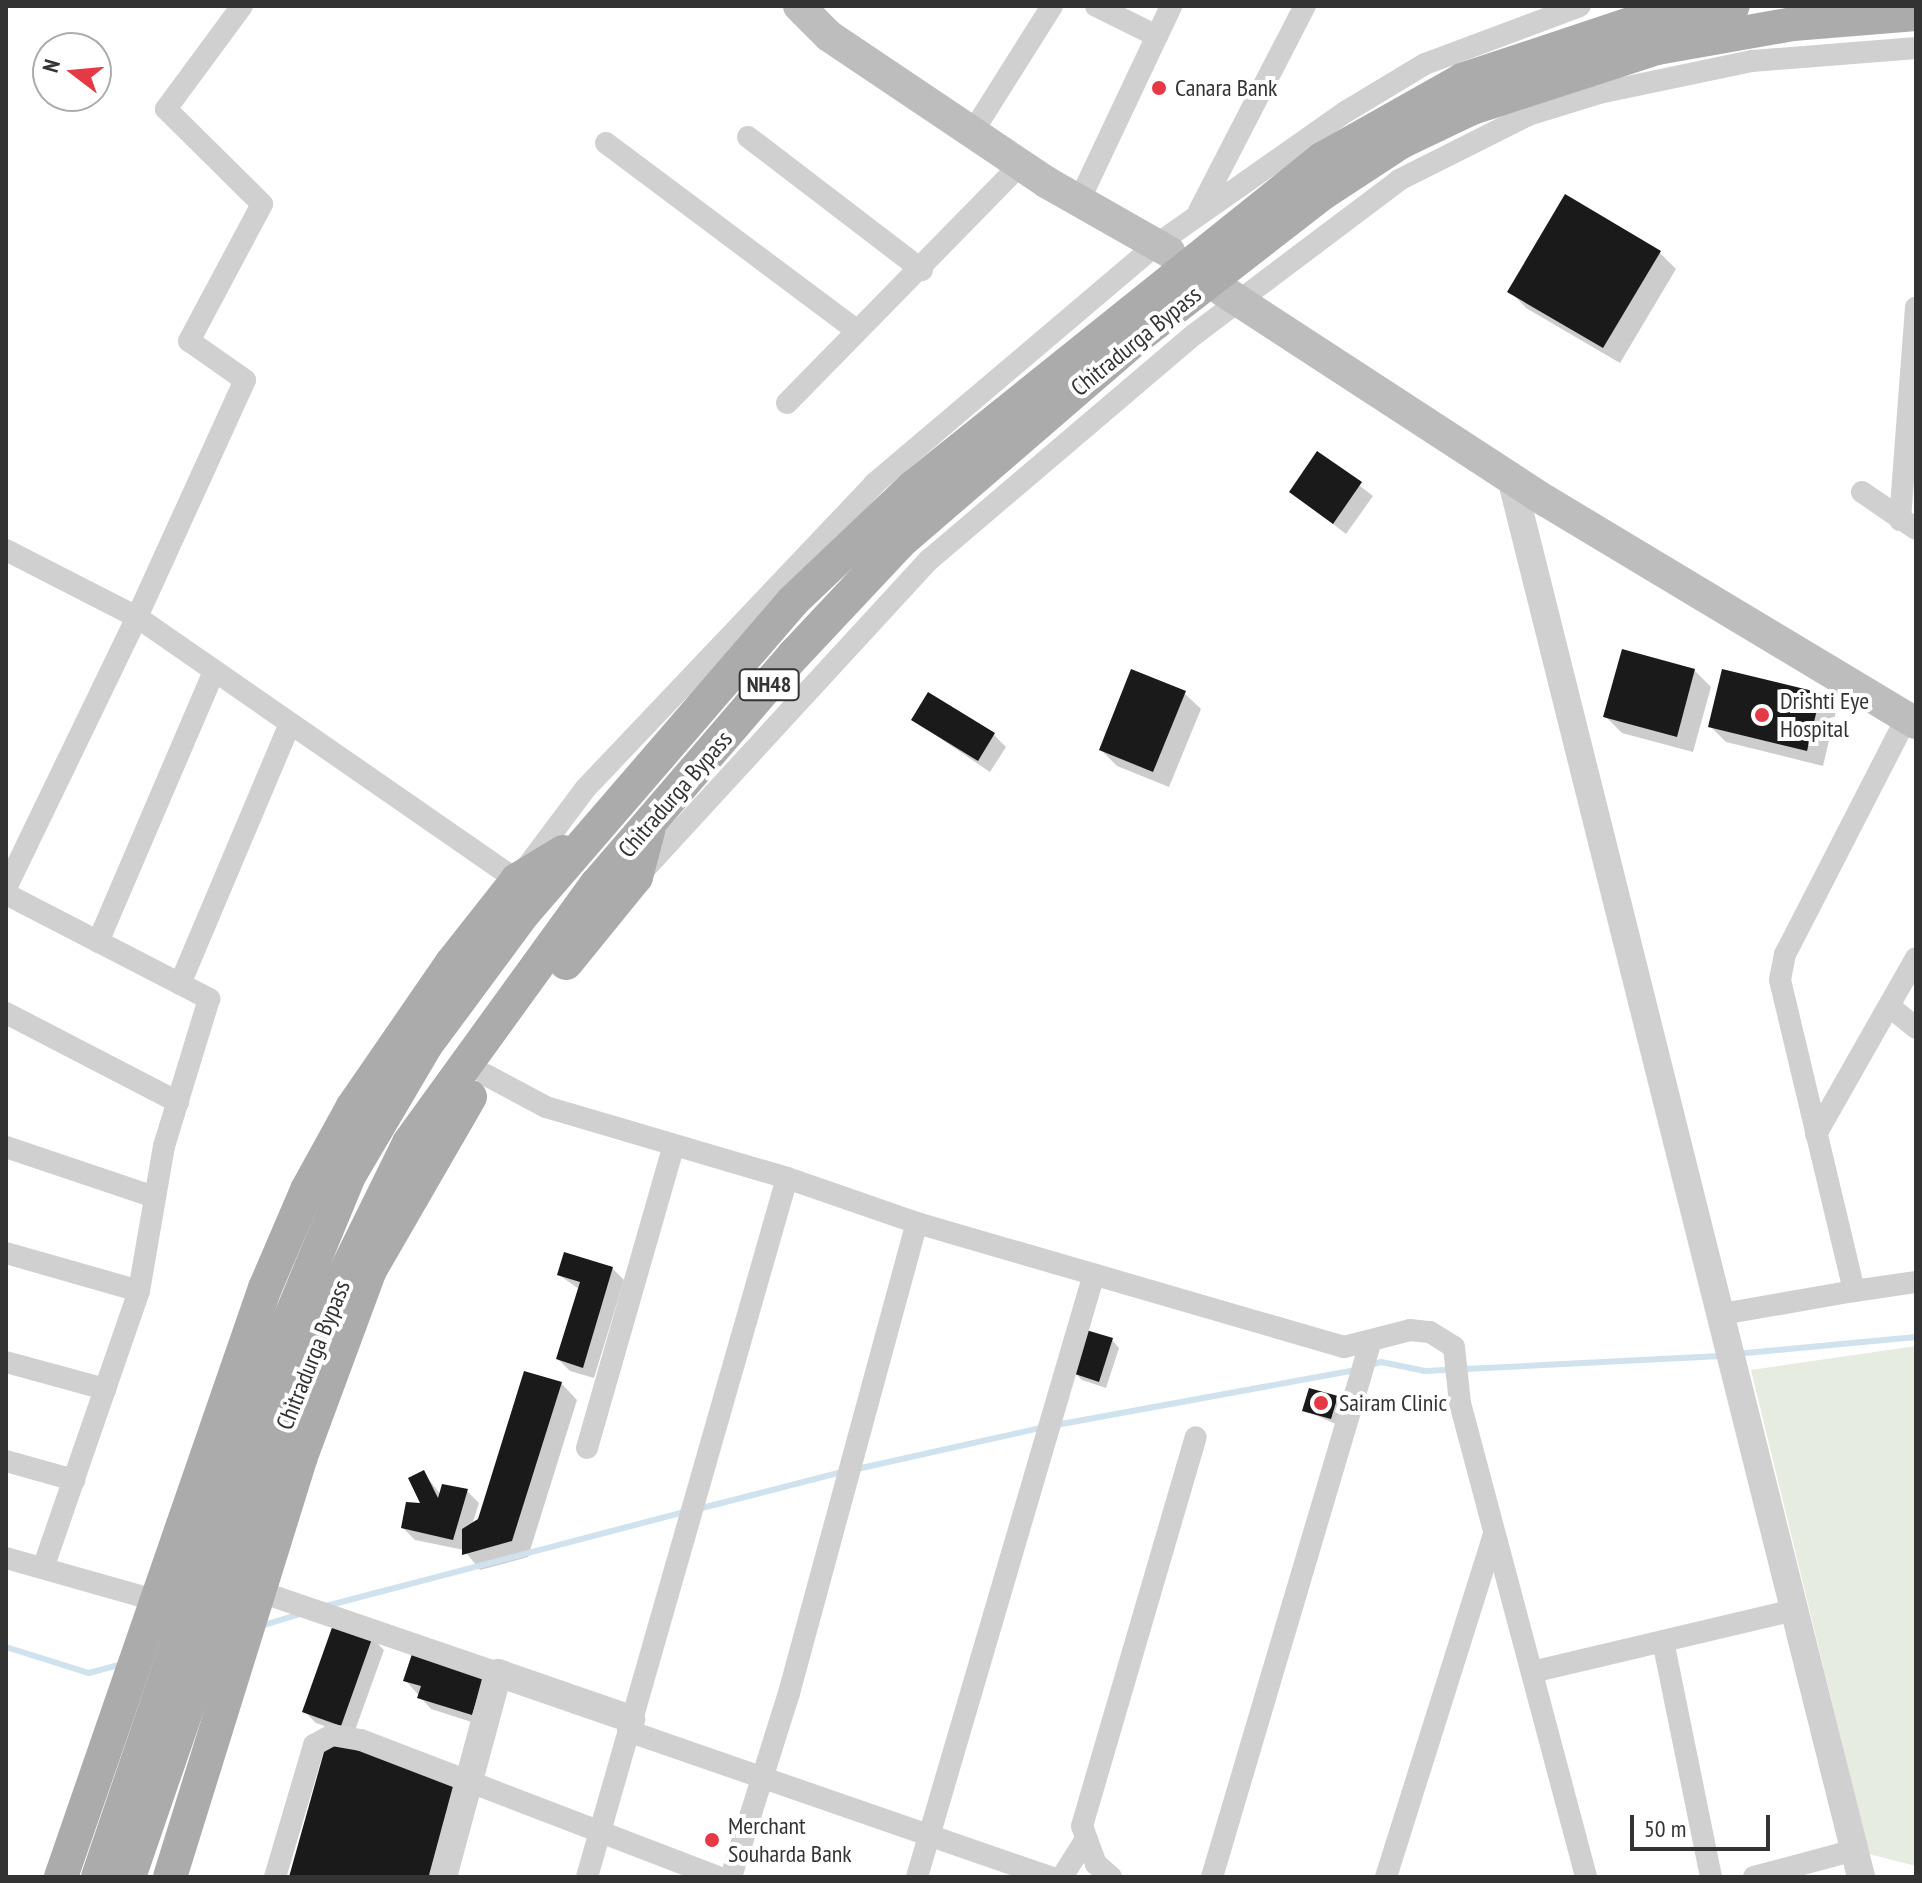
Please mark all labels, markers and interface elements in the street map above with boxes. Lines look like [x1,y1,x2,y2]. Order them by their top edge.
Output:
north arrow [32,32,112,112]
text: N [36,56,66,76]
place label: Canara Bank [1175,74,1277,102]
marker: Canara Bank [1150,79,1168,97]
street label: Chitradurga Bypass [1065,280,1207,402]
road number: NH48 [737,667,801,703]
place label: Drishti Eye Hospital [1780,687,1869,743]
marker: Drishti Eye Hospital [1751,704,1773,726]
street label: Chitradurga Bypass [612,725,738,863]
street label: Chitradurga Bypass [270,1276,356,1434]
place label: Sairam Clinic [1339,1389,1447,1417]
marker: Sairam Clinic [1310,1392,1332,1414]
scale bar [1634,1799,1774,1849]
place label: Merchant Souharda Bank [728,1812,852,1868]
text: 50 m [1644,1813,1686,1844]
marker: Merchant Souharda Bank [703,1831,721,1849]

